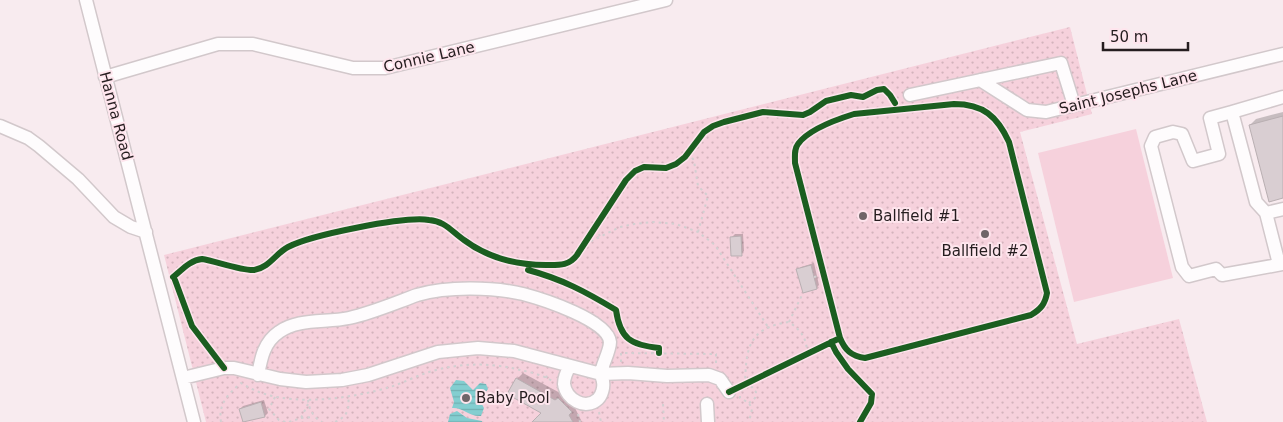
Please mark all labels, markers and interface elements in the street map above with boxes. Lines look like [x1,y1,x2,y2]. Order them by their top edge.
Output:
scale bar [1103,20,1188,52]
text: 50 m [1110,28,1148,46]
street label: Connie Lane [382,38,476,76]
street label: Saint Josephs Lane [1057,66,1199,118]
street label: Hanna Road [96,70,136,162]
place label: Ballfield #1 [873,207,960,225]
marker: Ballfield #1 [857,210,869,222]
marker: Ballfield #2 [979,228,991,240]
place label: Ballfield #2 [941,242,1029,260]
place label: Baby Pool [476,389,550,407]
marker: Baby Pool [460,392,472,404]

